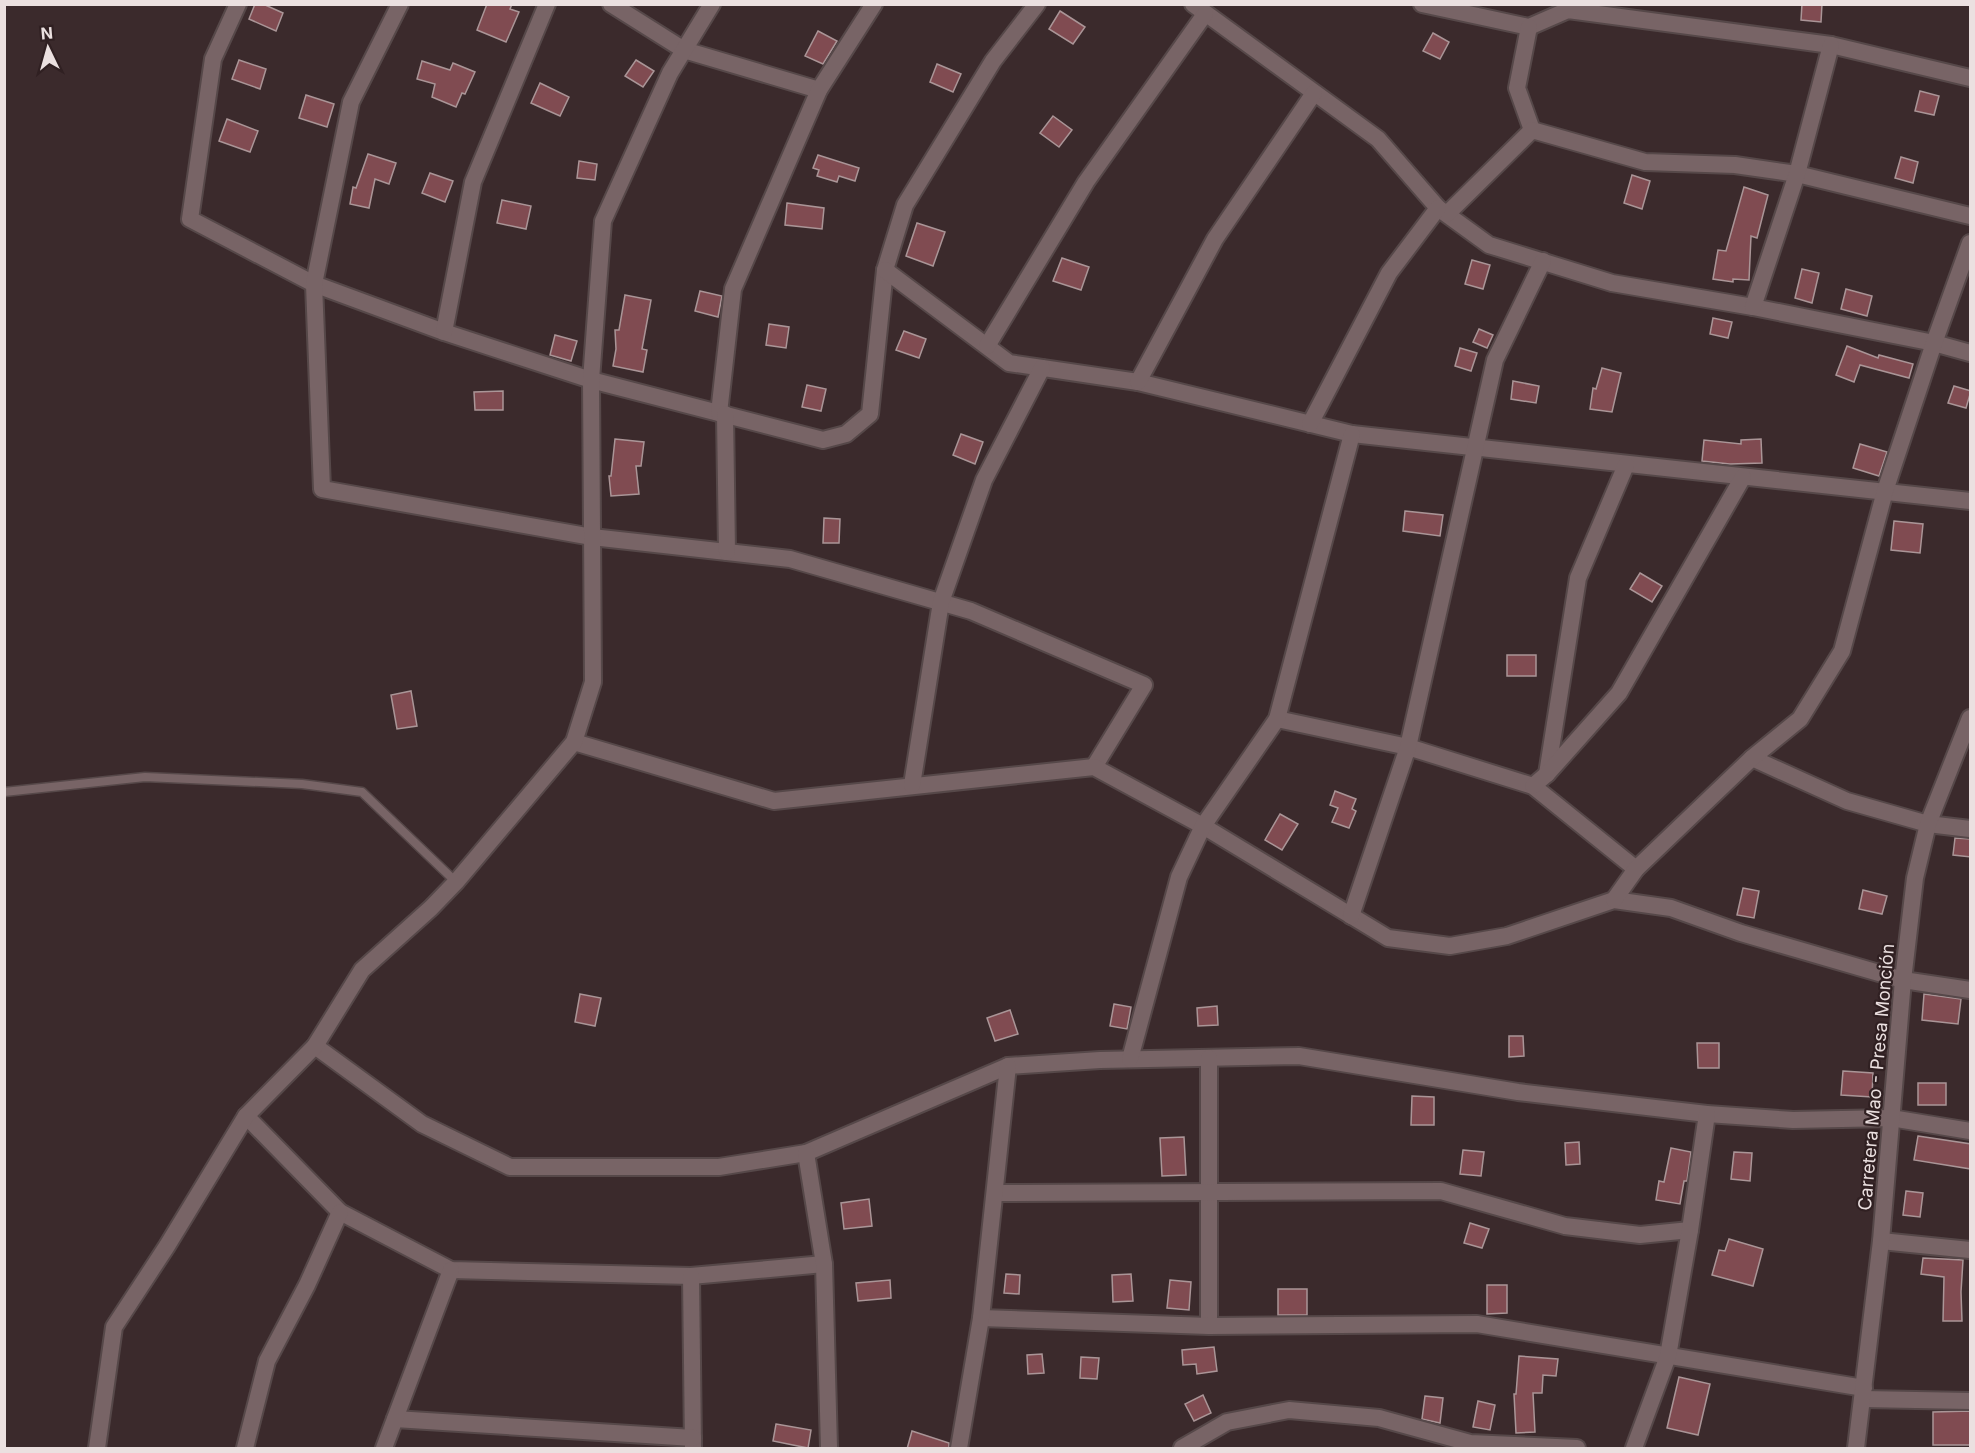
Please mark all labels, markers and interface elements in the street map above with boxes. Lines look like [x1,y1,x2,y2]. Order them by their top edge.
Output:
north arrow [18,18,78,78]
text: N [40,23,54,44]
street label: Carretera Mao - Presa Monción [1854,943,1898,1211]

